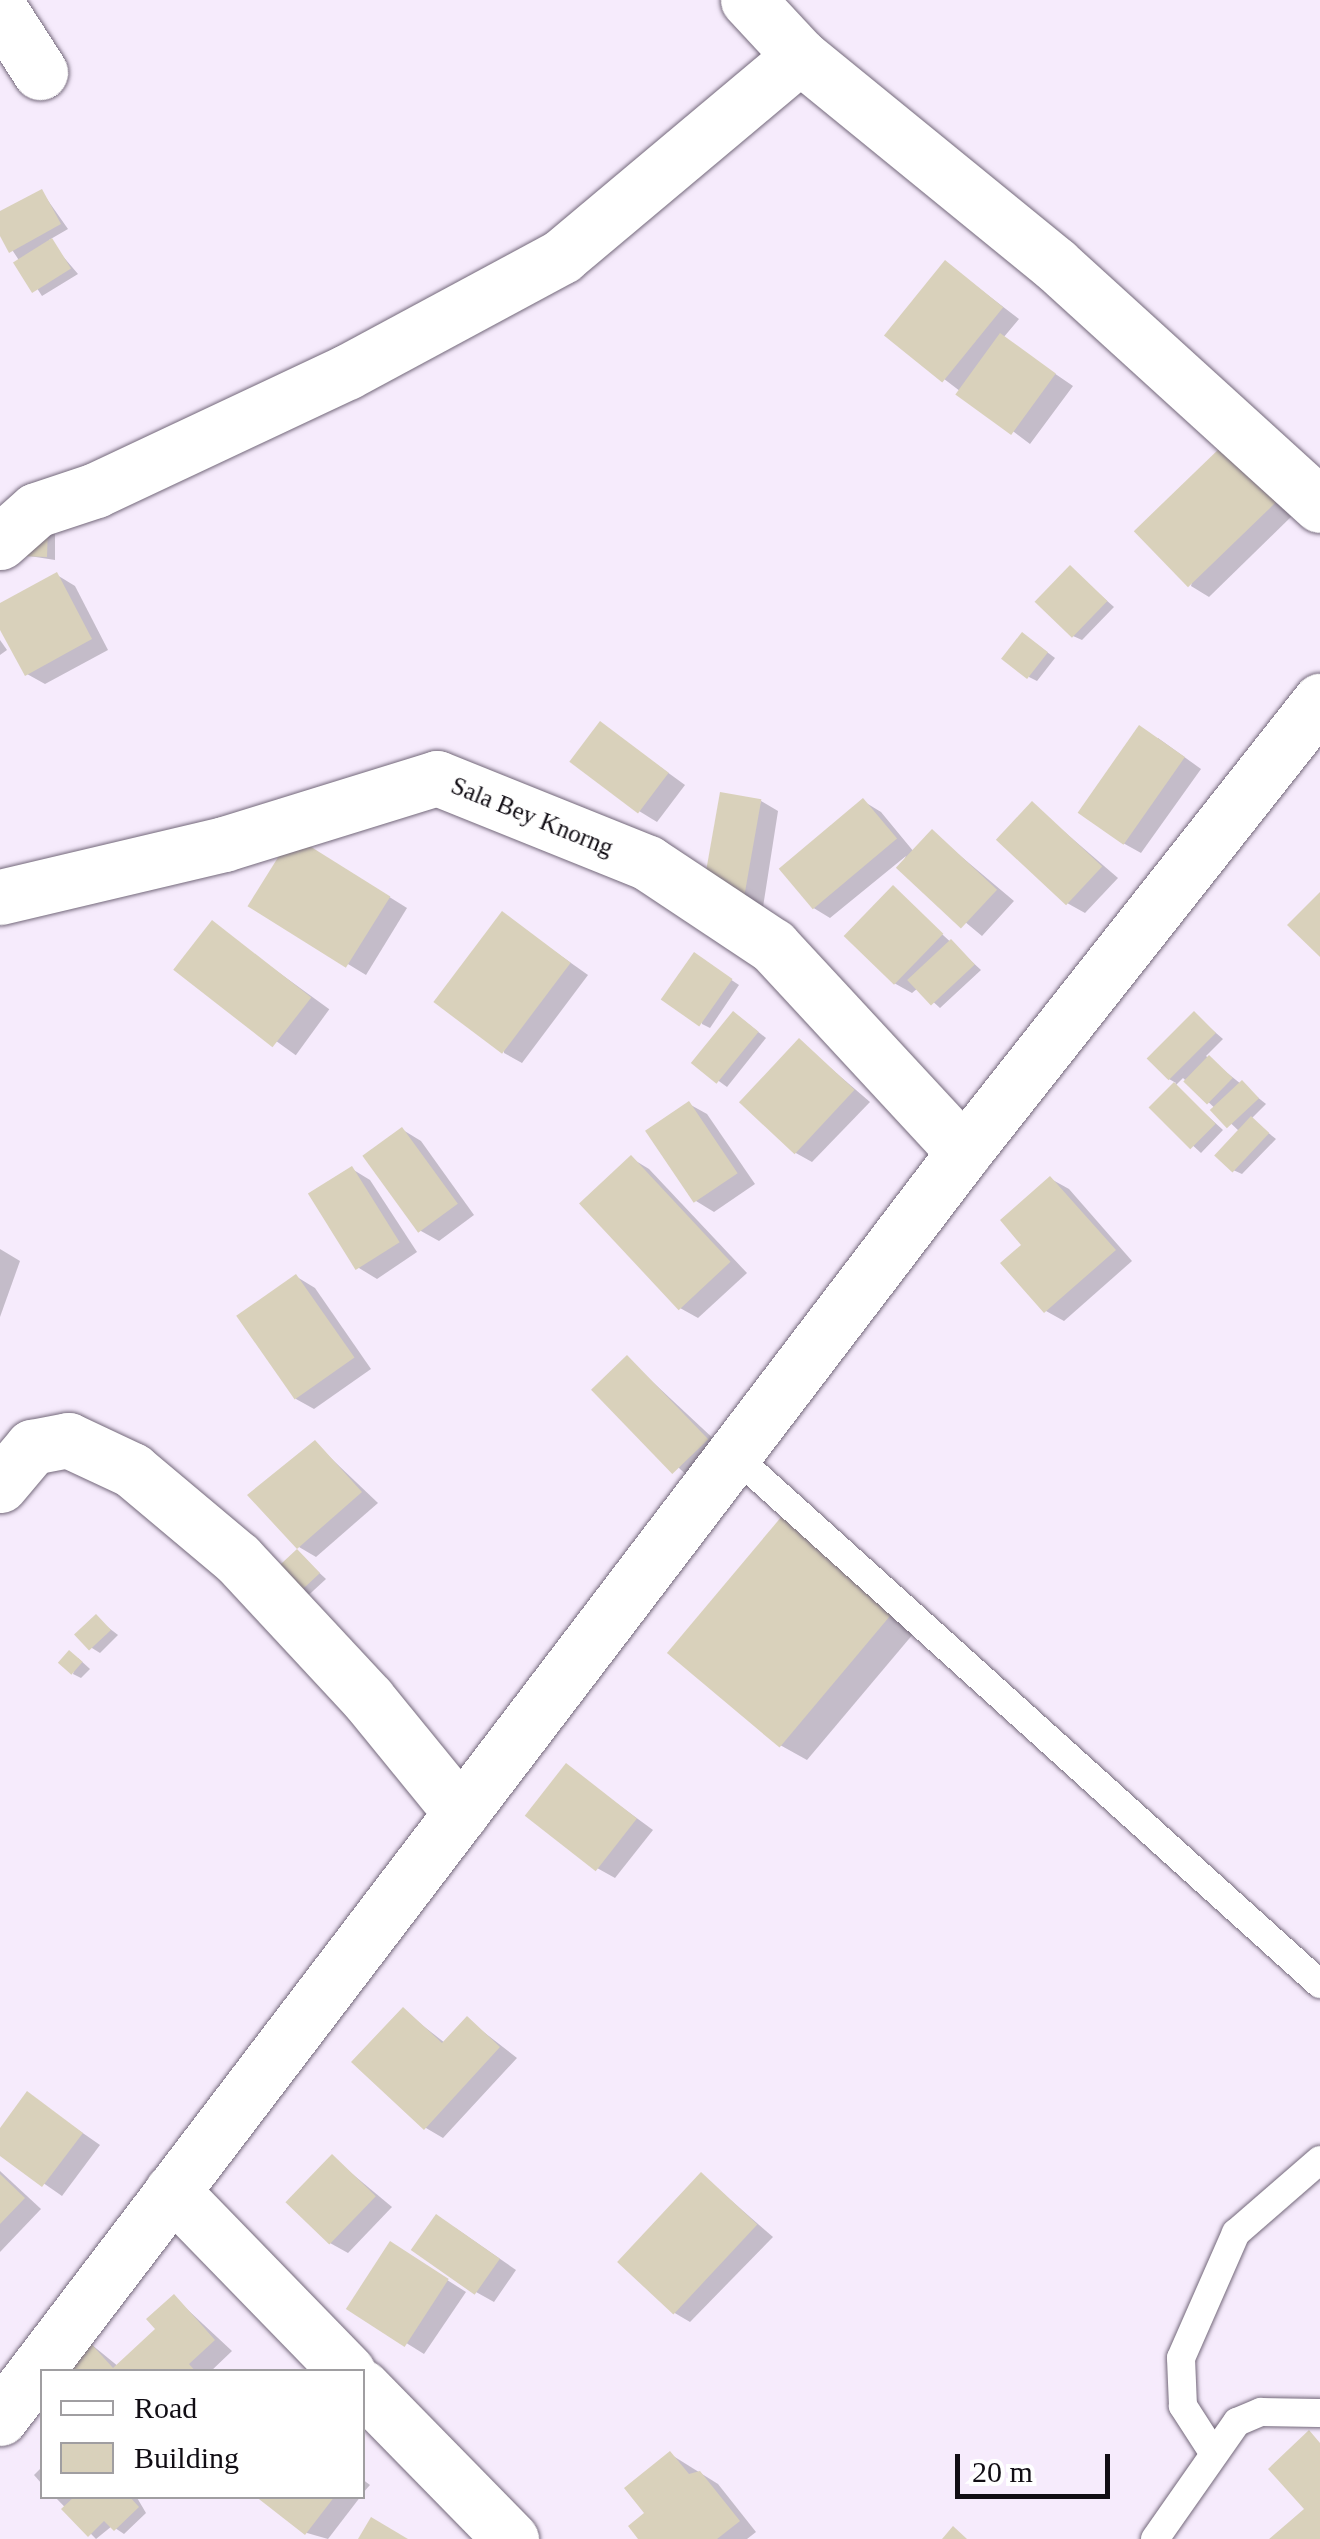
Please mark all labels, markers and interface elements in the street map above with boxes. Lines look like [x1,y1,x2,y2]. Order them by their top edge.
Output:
street label: Sala Bey Knorng [447,771,617,863]
legend [40,2369,365,2499]
text: Road [134,2391,197,2424]
scale bar [960,2434,1115,2496]
text: Building [134,2441,239,2474]
text: 20 m [972,2455,1033,2488]

